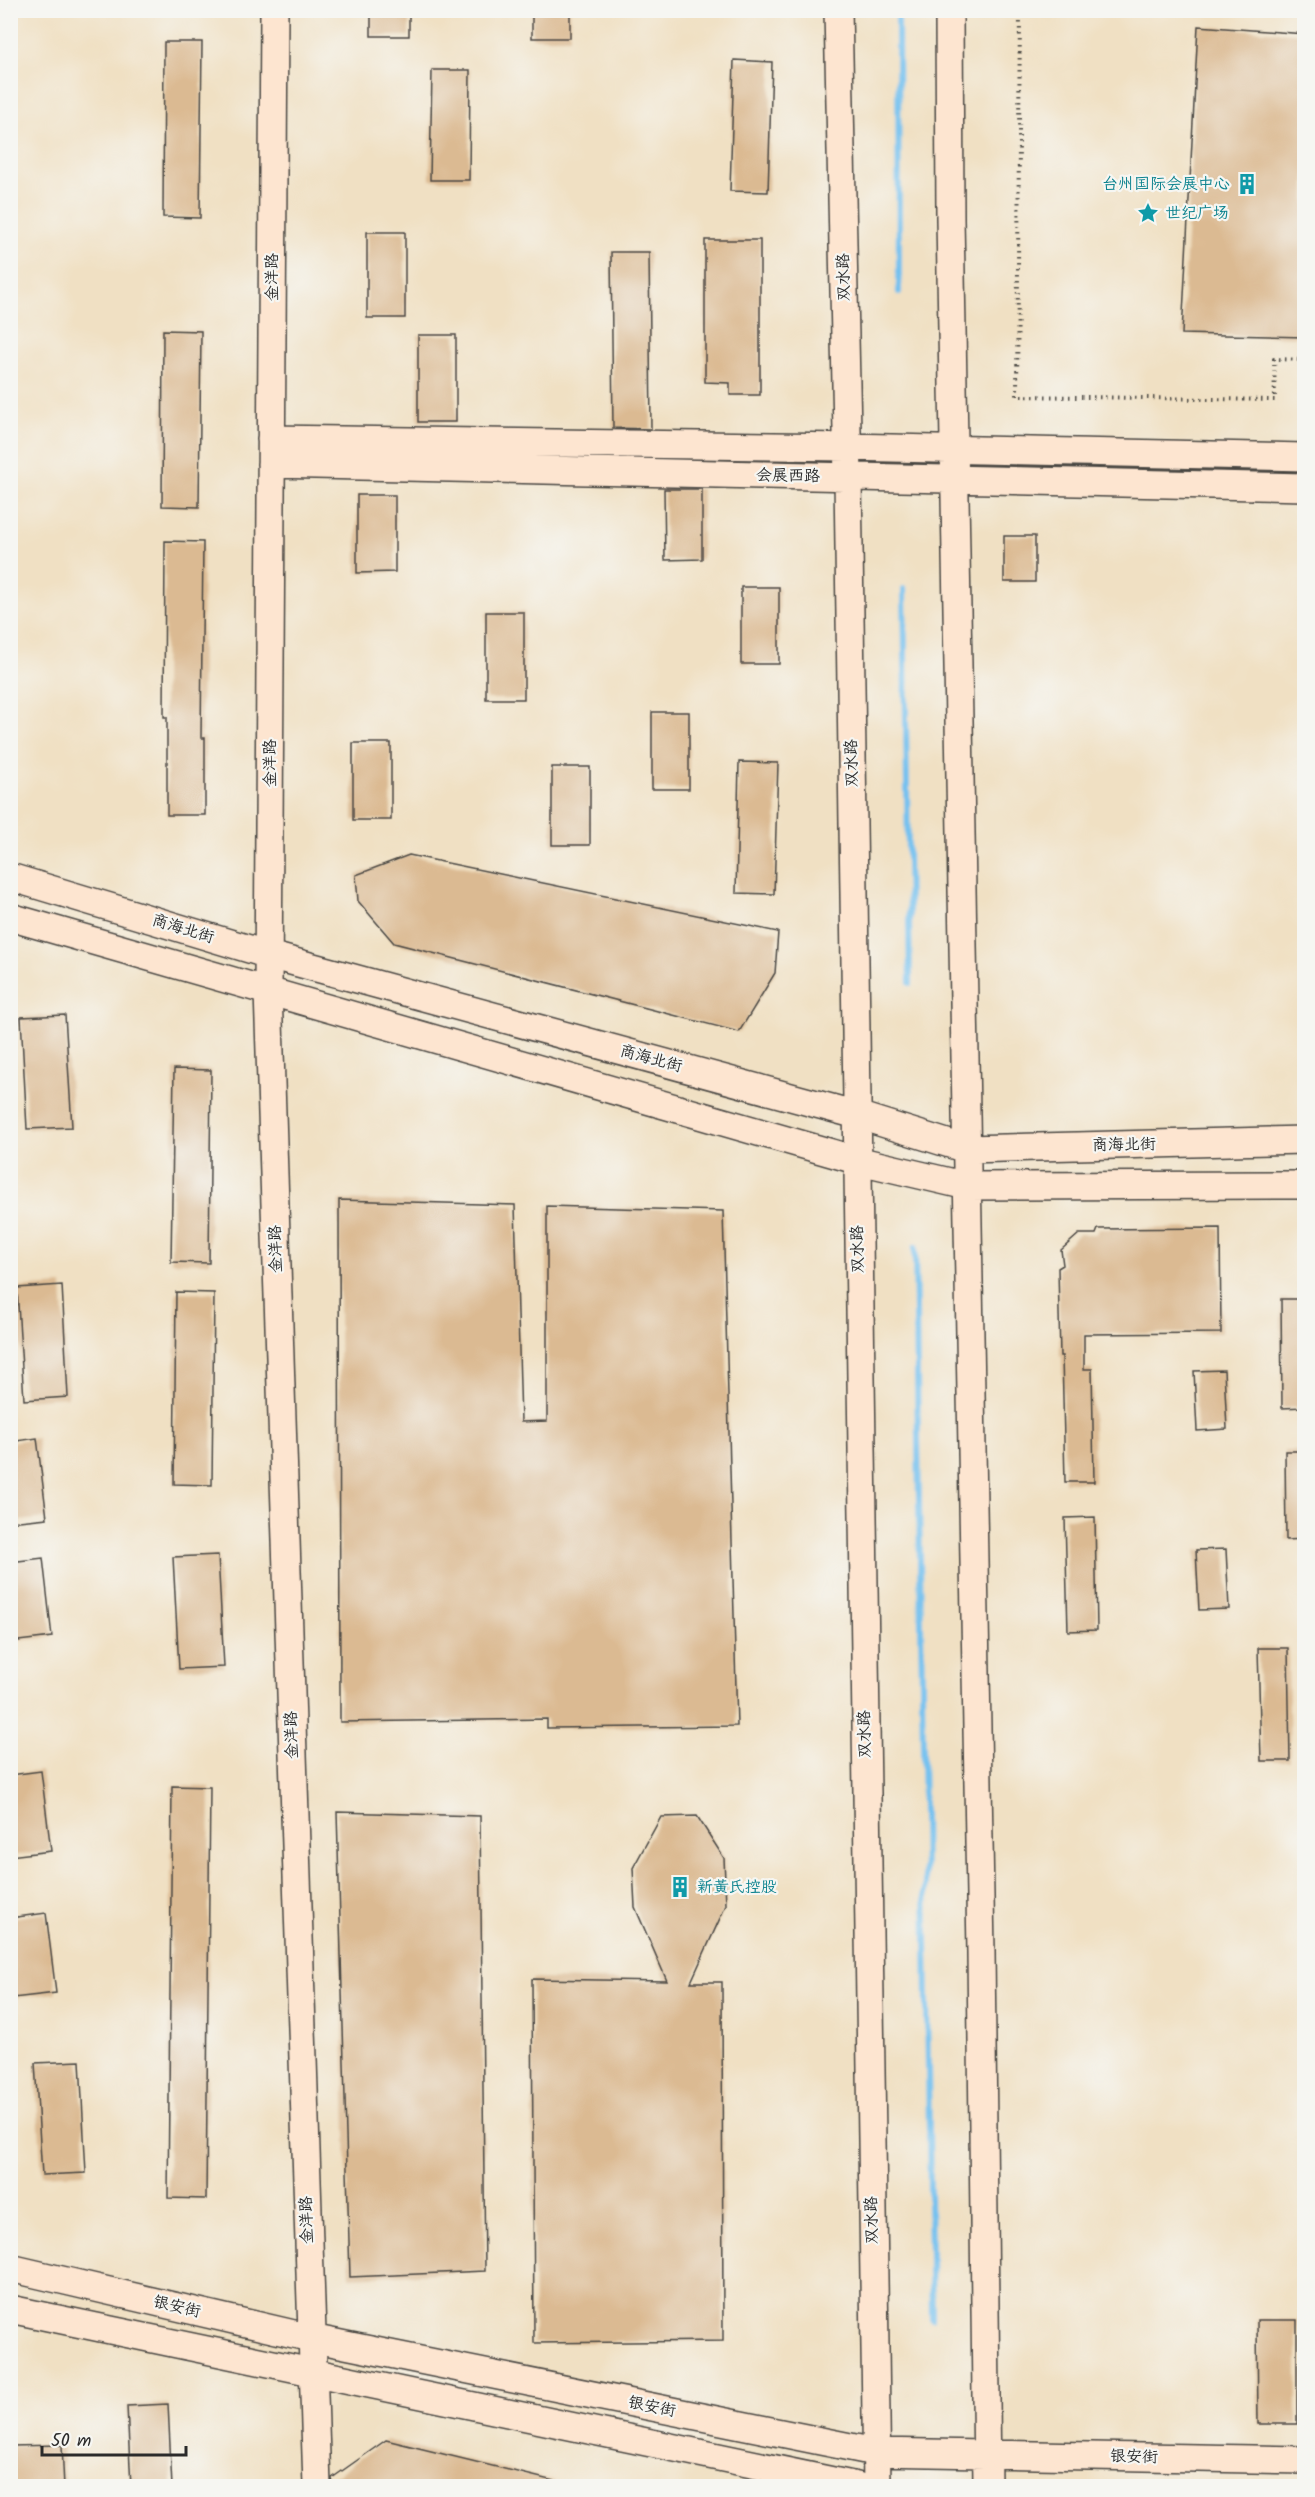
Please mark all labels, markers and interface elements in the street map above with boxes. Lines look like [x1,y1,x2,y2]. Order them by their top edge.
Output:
place label: 台州国际会展中心 [1102,172,1230,197]
building icon: 台州国际会展中心 [1235,172,1259,196]
place icon: 世纪广场 [1136,201,1160,225]
place label: 世纪广场 [1165,201,1229,226]
street label: 金洋路 [260,253,285,301]
street label: 双水路 [831,253,857,301]
street label: 会展西路 [756,463,820,489]
street label: 金洋路 [258,739,283,787]
street label: 双水路 [839,739,865,787]
street label: 商海北街 [149,908,217,950]
street label: 商海北街 [617,1039,685,1079]
street label: 商海北街 [1092,1132,1156,1158]
street label: 金洋路 [263,1225,289,1273]
street label: 双水路 [845,1225,871,1273]
street label: 双水路 [852,1710,878,1758]
street label: 金洋路 [279,1711,305,1759]
building icon: 新黄氏控股 [668,1875,692,1899]
place label: 新黄氏控股 [697,1875,777,1900]
street label: 金洋路 [294,2196,320,2244]
street label: 双水路 [859,2196,885,2244]
street label: 银安街 [151,2289,203,2325]
street label: 银安街 [626,2390,678,2424]
scale bar [42,2419,186,2457]
text: 50 m [51,2427,91,2456]
street label: 银安街 [1110,2444,1158,2470]

